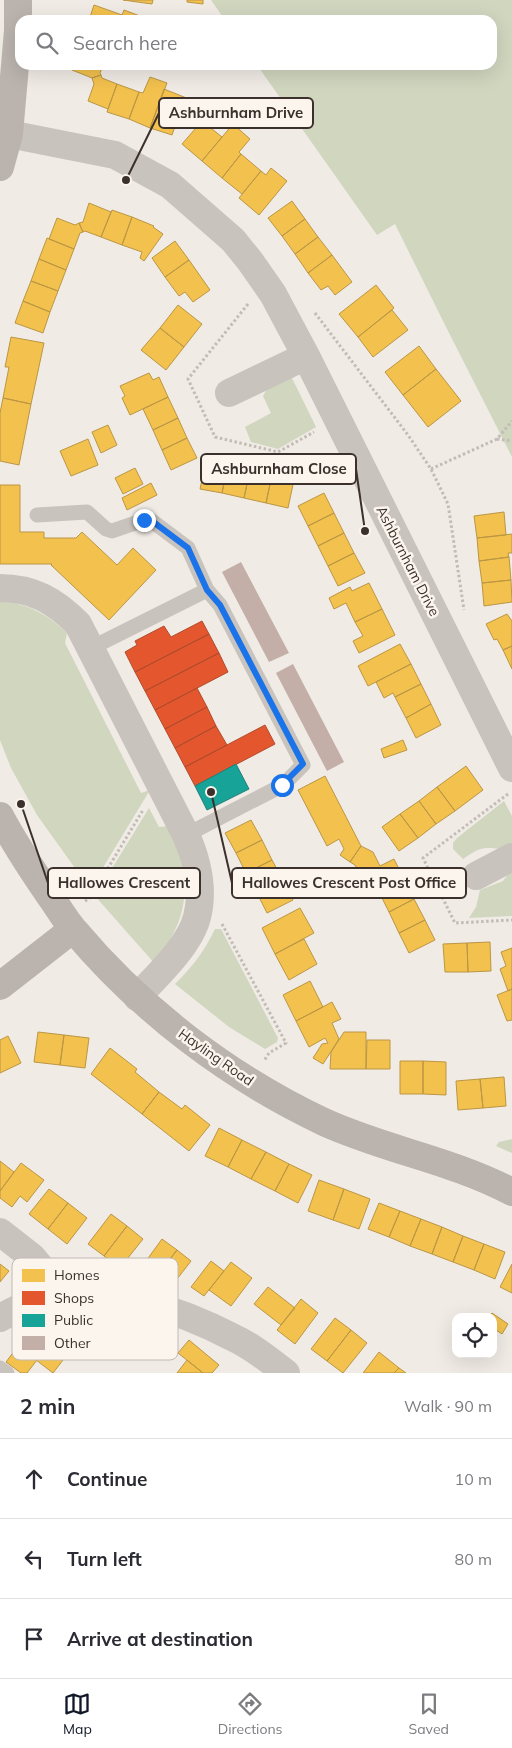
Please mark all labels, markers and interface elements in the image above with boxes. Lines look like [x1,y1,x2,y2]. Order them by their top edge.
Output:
search box [15,15,497,70]
icon: search [33,29,61,57]
text: Search here [73,31,177,55]
callout: Ashburnham Drive [159,98,313,128]
text: Ashburnham Drive [169,103,303,122]
callout: Ashburnham Close [201,454,356,484]
text: Ashburnham Close [211,459,347,478]
street label: Ashburnham Drive [372,503,444,619]
route end [133,509,156,532]
route start [271,774,294,797]
callout: Hallowes Crescent [48,868,200,898]
callout: Hallowes Crescent Post Office [232,868,466,898]
text: Hallowes Crescent [58,873,191,892]
text: Hallowes Crescent Post Office [242,873,456,892]
street label: Hayling Road [175,1024,257,1090]
legend [12,1258,178,1360]
text: Homes [54,1266,100,1284]
text: Shops [54,1289,94,1307]
text: Public [54,1311,93,1329]
map controls [452,1313,497,1358]
button: locate [452,1313,497,1358]
text: Other [54,1334,92,1352]
text: 2 min [20,1393,75,1419]
text: Walk · 90 m [404,1396,492,1416]
icon: ahead [20,1465,48,1493]
text: Continue [67,1467,147,1491]
text: 10 m [455,1469,492,1489]
icon: left [20,1545,48,1573]
text: Turn left [67,1547,142,1571]
text: 80 m [455,1549,492,1569]
icon: arrive [20,1625,48,1653]
text: Arrive at destination [67,1627,253,1651]
tab: Map [63,1690,92,1738]
tab: Directions [218,1690,283,1738]
tab: Saved [409,1690,449,1738]

